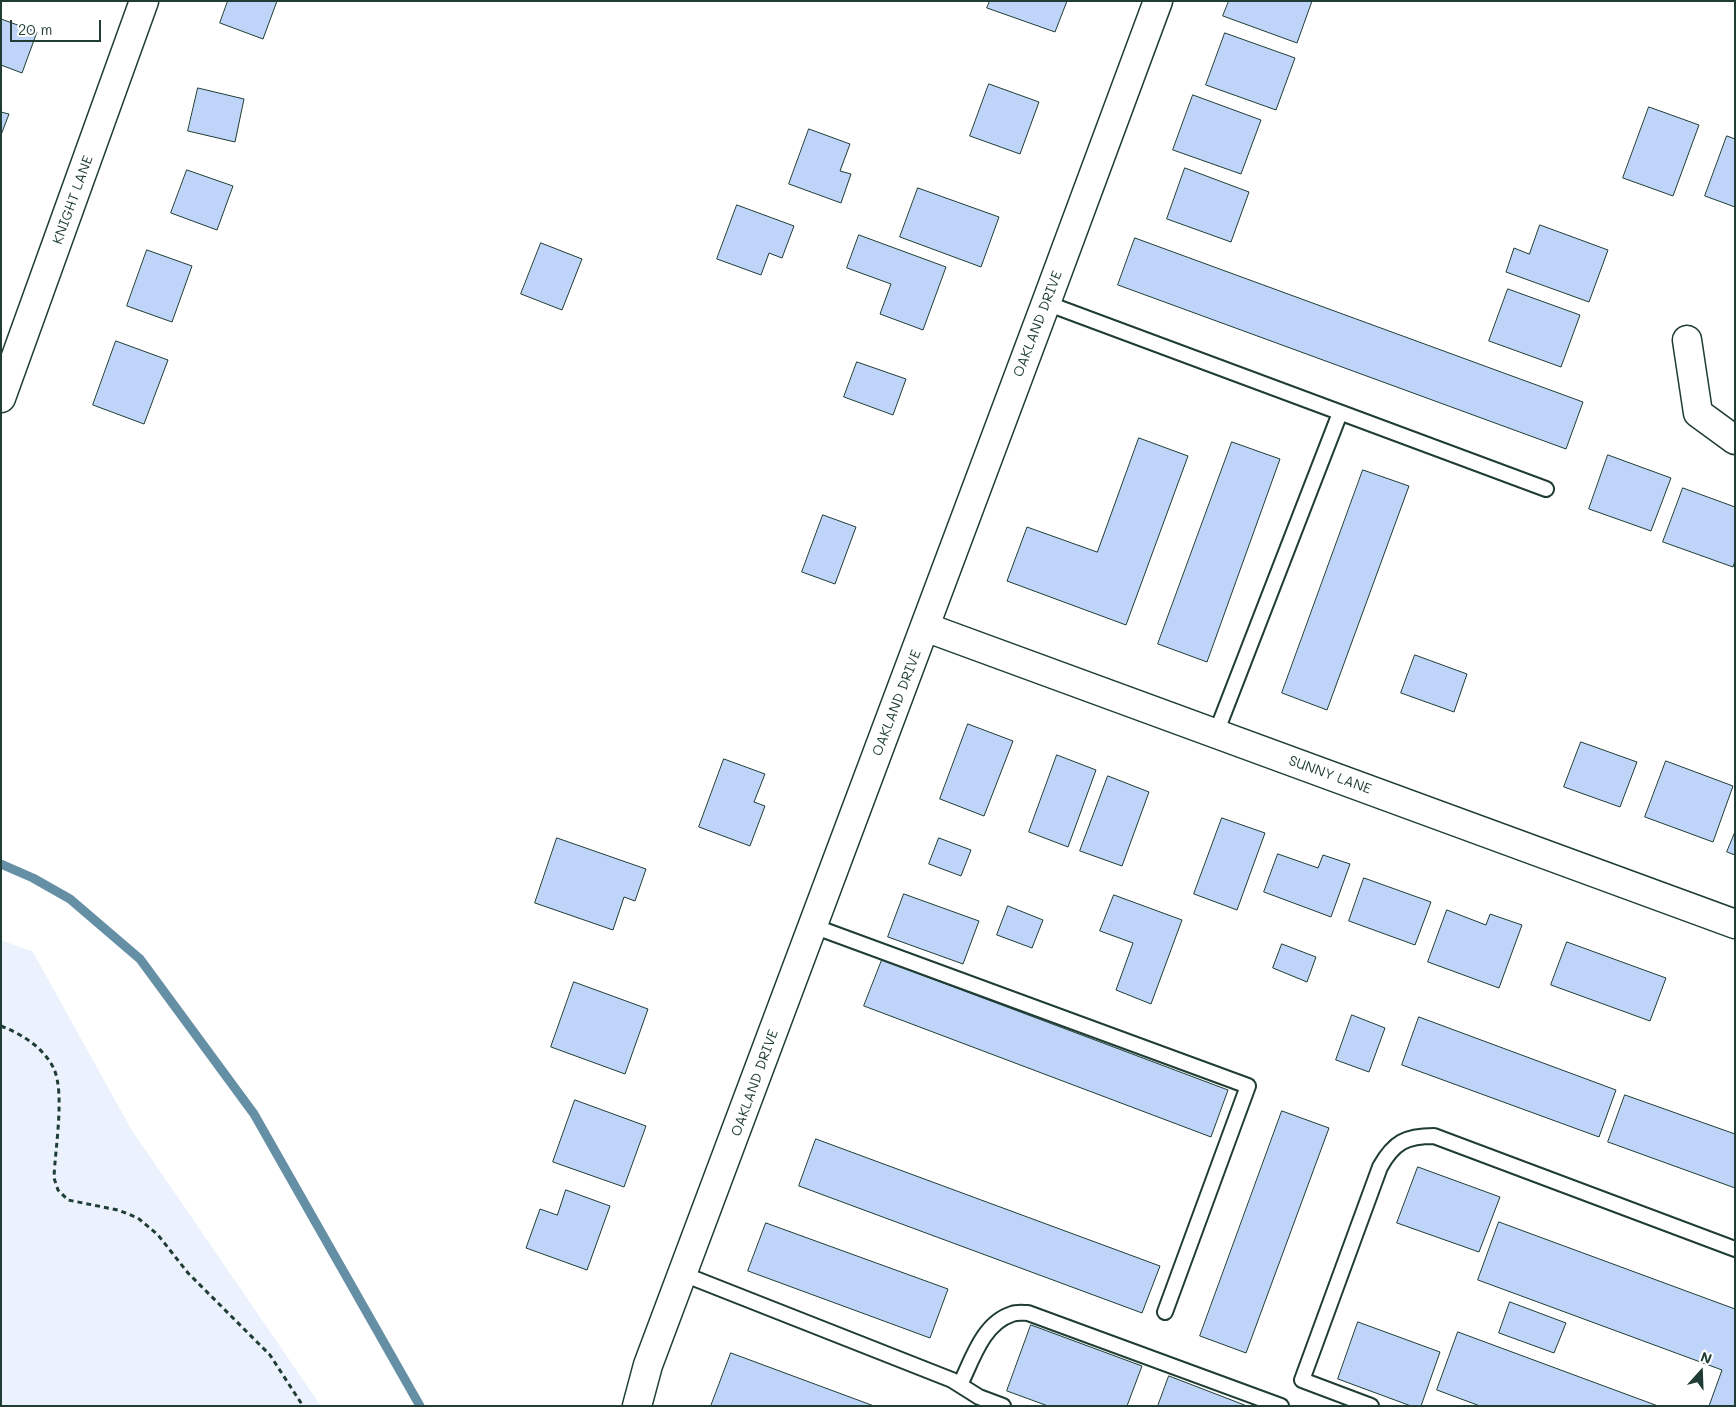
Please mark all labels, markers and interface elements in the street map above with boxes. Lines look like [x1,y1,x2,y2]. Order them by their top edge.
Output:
scale bar [12,10,104,42]
text: 20 m [18,19,52,39]
street label: KNIGHT LANE [49,153,97,247]
street label: OAKLAND DRIVE [1010,268,1066,380]
street label: OAKLAND DRIVE [869,647,925,759]
street label: SUNNY LANE [1286,752,1374,798]
street label: OAKLAND DRIVE [728,1027,782,1139]
north arrow [1676,1347,1726,1397]
text: N [1698,1347,1715,1368]

